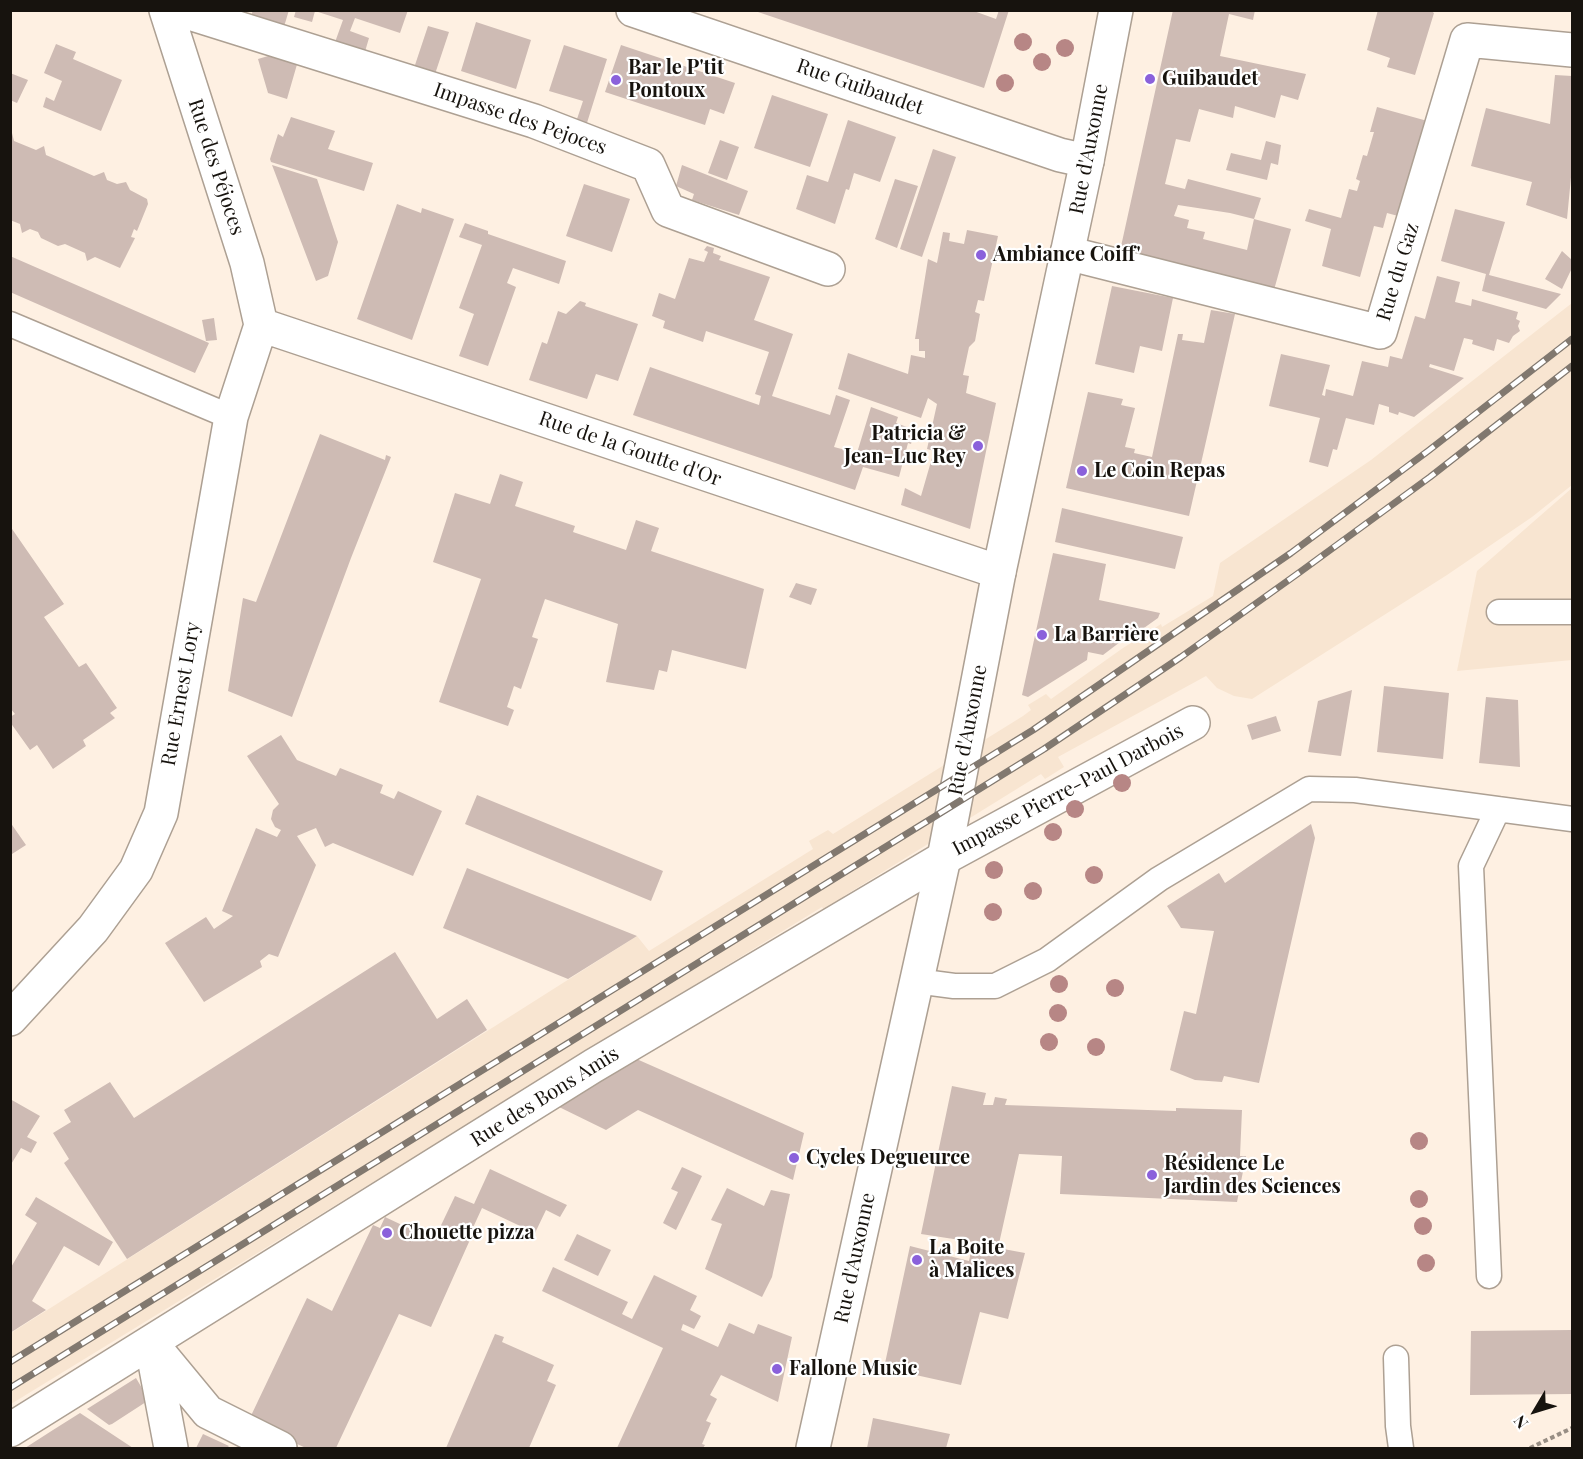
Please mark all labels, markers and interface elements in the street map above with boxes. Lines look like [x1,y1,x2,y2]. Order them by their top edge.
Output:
street label: Rue Guibaudet [793,54,927,120]
place label: Bar le P'tit Pontoux [628,56,724,103]
place label: Guibaudet [1162,67,1258,91]
marker: Guibaudet [1143,72,1157,86]
marker: Bar le P'tit Pontoux [609,73,623,87]
street label: Impasse des Pejoces [430,78,610,160]
street label: Rue d'Auxonne [1065,82,1113,216]
street label: Rue des Péjoces [183,96,249,238]
street label: Rue du Gaz [1372,220,1424,324]
place label: Ambiance Coiff' [993,243,1141,267]
marker: Ambiance Coiff' [974,248,988,262]
street label: Rue de la Goutte d'Or [536,407,724,491]
place label: Patricia & Jean-Luc Rey [844,422,966,469]
marker: Patricia & Jean-Luc Rey [971,439,985,453]
place label: Le Coin Repas [1094,459,1225,483]
marker: Le Coin Repas [1075,464,1089,478]
street label: Rue Ernest Lory [157,620,205,768]
place label: La Barrière [1054,623,1159,647]
marker: La Barrière [1035,628,1049,642]
street label: Rue d'Auxonne [944,663,992,797]
street label: Impasse Pierre-Paul Darbois [948,719,1188,861]
street label: Rue des Bons Amis [467,1042,623,1152]
place label: Cycles Degueurce [806,1146,970,1170]
marker: Cycles Degueurce [787,1151,801,1165]
place label: Résidence Le Jardin des Sciences [1164,1152,1341,1199]
marker: Résidence Le Jardin des Sciences [1145,1168,1159,1182]
street label: Rue d'Auxonne [829,1191,881,1325]
place label: Chouette pizza [399,1221,535,1245]
marker: Chouette pizza [380,1226,394,1240]
place label: La Boite à Malices [929,1236,1015,1283]
marker: La Boite à Malices [910,1253,924,1267]
place label: Fallone Music [789,1357,917,1381]
marker: Fallone Music [770,1362,784,1376]
north arrow [1505,1381,1565,1441]
text: N [1509,1411,1532,1433]

